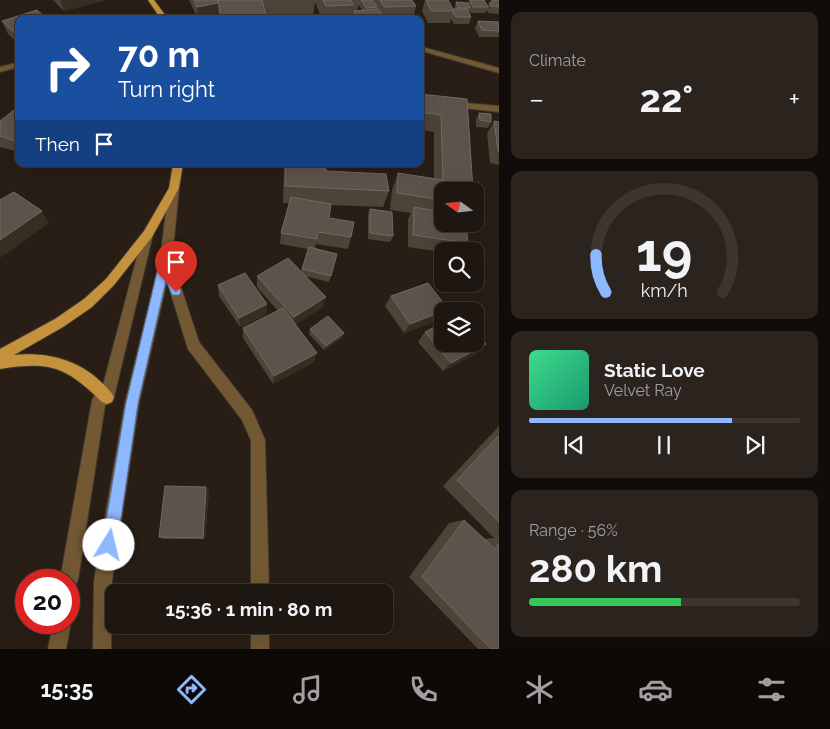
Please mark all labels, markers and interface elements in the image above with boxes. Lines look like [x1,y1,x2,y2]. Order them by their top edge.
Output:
text: 70 m [118,34,200,75]
icon: right [35,35,100,100]
text: Climate [529,51,586,70]
text: Turn right [118,76,215,102]
text: 22° [640,76,693,121]
text: − [529,83,544,116]
text: + [788,83,800,116]
icon: arrive [90,130,118,158]
text: Then [35,133,80,155]
north arrow [434,182,484,232]
map controls [434,182,484,352]
text: 19 [636,222,693,283]
pin [155,241,197,292]
button: search [434,242,484,292]
icon: arrive [162,248,190,276]
text: km/h [641,280,688,301]
button: layers [434,302,484,352]
text: Static Love [604,359,705,381]
text: Velvet Ray [604,381,682,400]
icon: previous [560,431,588,459]
icon: pause [650,431,678,459]
icon: next [741,431,769,459]
position arrow [82,518,134,570]
text: Range · 56% [529,521,618,540]
text: 280 km [529,546,662,591]
speed limit sign: 20 [15,569,80,634]
text: 15:36 · 1 min · 80 m [166,598,332,620]
icon: directions [174,672,209,707]
icon: music [290,672,325,707]
icon: phone [406,672,441,707]
icon: climate [522,672,557,707]
icon: car [638,672,673,707]
icon: filters [754,672,789,707]
text: 15:35 [41,676,93,702]

